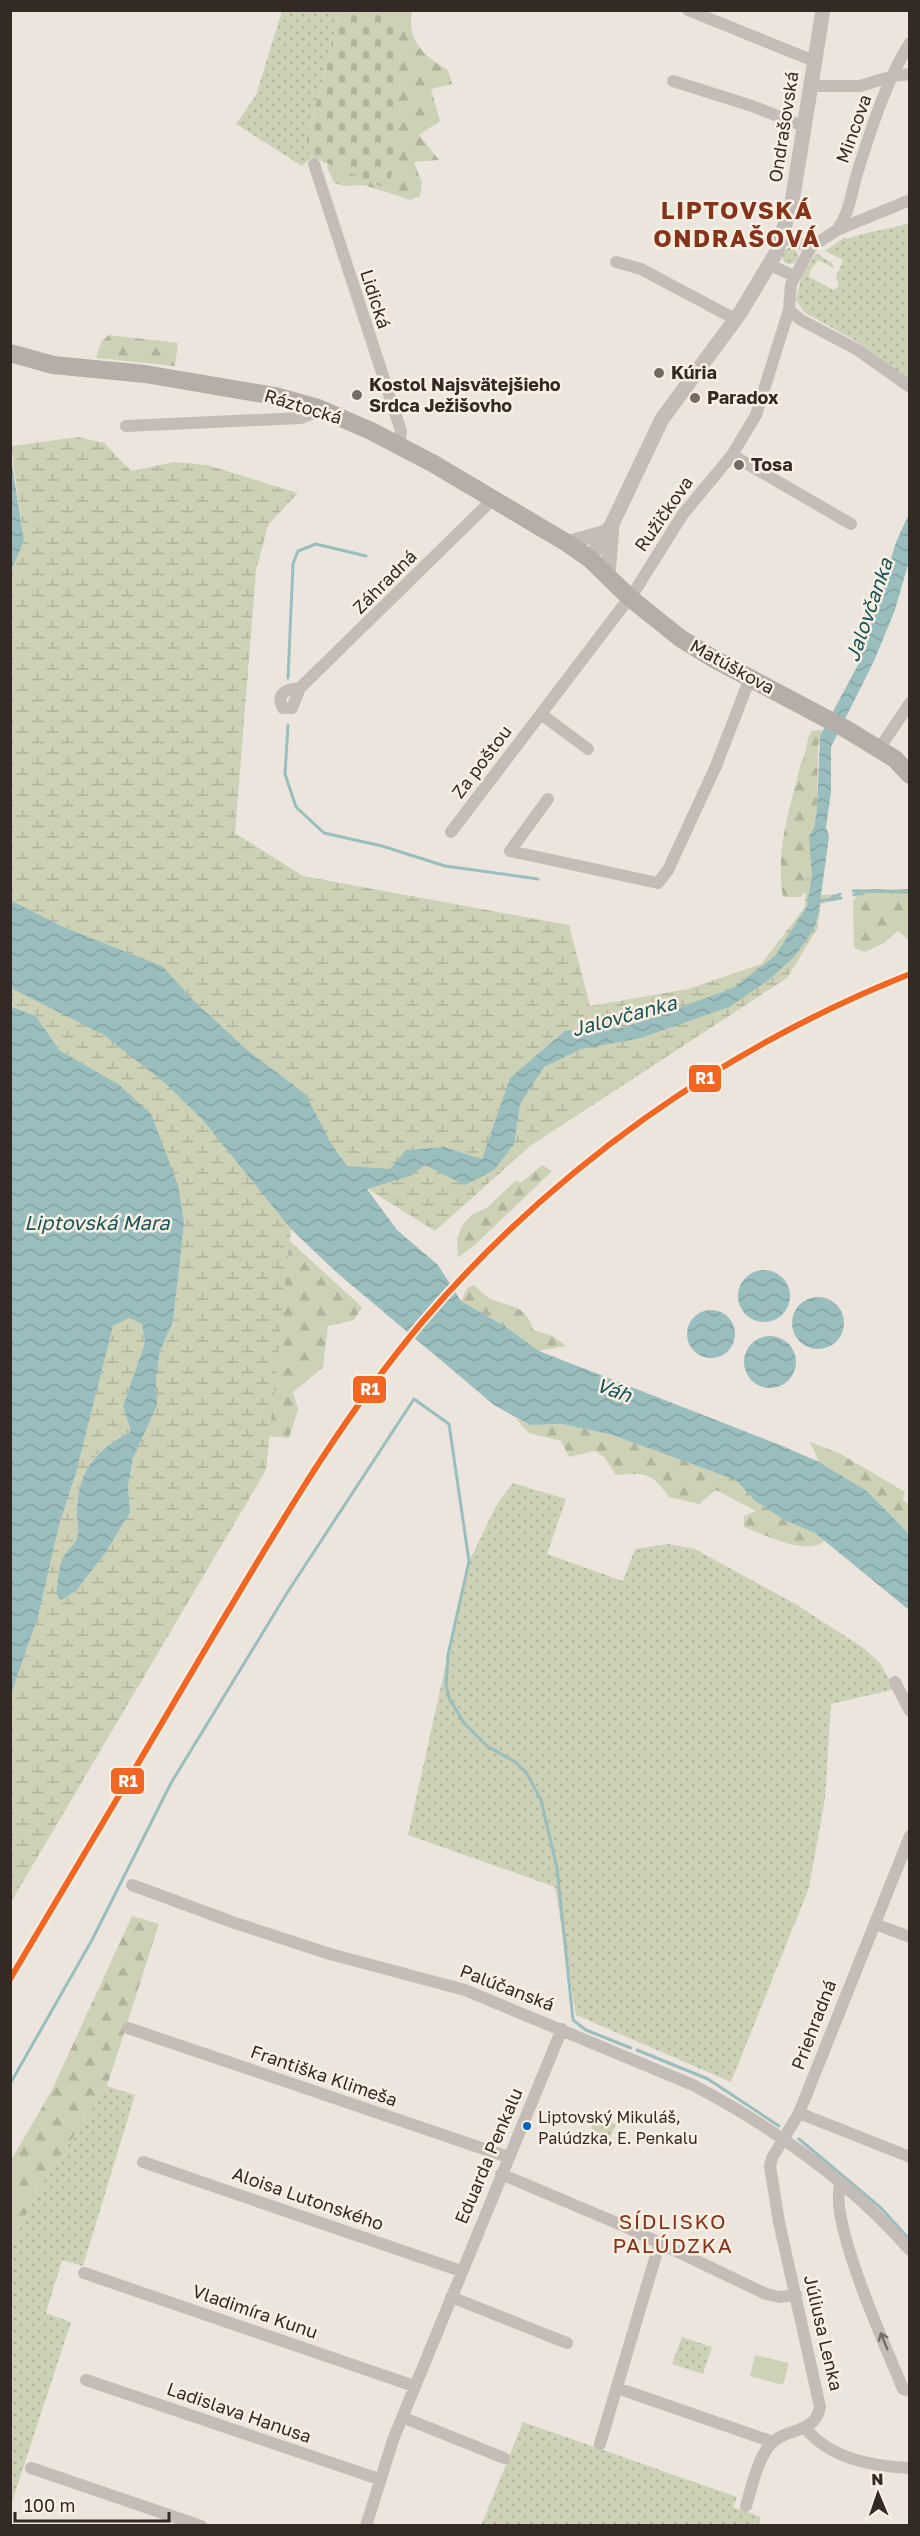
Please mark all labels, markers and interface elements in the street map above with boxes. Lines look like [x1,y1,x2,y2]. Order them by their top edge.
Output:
street label: Ondrašovská [763,70,803,184]
street label: Mincova [831,91,876,166]
district label: LIPTOVSKÁ ONDRAŠOVÁ [653,195,821,252]
street label: Lidická [356,266,396,331]
place label: Kúria [671,361,717,383]
marker: Kúria [652,366,666,380]
place label: Kostol Najsvätejšieho Srdca Ježišovho [369,373,561,416]
street label: Ráztocká [262,384,345,428]
place label: Paradox [707,386,779,408]
marker: Kostol Najsvätejšieho Srdca Ježišovho [350,388,364,402]
marker: Paradox [688,391,702,405]
place label: Tosa [751,453,793,475]
marker: Tosa [732,458,746,472]
street label: Ružičkova [629,472,697,555]
street label: Záhradná [348,545,421,618]
water label: Jalovčanka [839,554,897,665]
street label: Matúškova [686,634,779,698]
street label: Za poštou [447,721,516,802]
water label: Jalovčanka [569,989,680,1041]
line badge: R1 [688,1064,722,1093]
text: R1 [695,1068,715,1088]
water label: Liptovská Mara [24,1210,170,1234]
water label: Váh [593,1372,636,1407]
line badge: R1 [352,1375,387,1404]
text: R1 [360,1379,380,1399]
line badge: R1 [110,1767,145,1795]
text: R1 [118,1771,138,1791]
street label: Palúčanská [457,1959,558,2015]
street label: Priehradná [786,1977,840,2073]
street label: Františka Klimeša [248,2040,401,2110]
street label: Eduarda Penkalu [450,2084,527,2227]
place label: Liptovský Mikuláš, Palúdzka, E. Penkalu [538,2107,698,2148]
marker: Liptovský Mikuláš, Palúdzka, E. Penkalu [521,2120,533,2132]
street label: Aloisa Lutonského [230,2162,387,2234]
district label: SÍDLISKO PALÚDZKA [613,2208,733,2258]
street label: Júliusa Lenka [800,2273,848,2393]
street label: Vladimíra Kunu [190,2279,321,2343]
one-way arrow [878,2333,889,2351]
street label: Ladislava Hanusa [164,2377,314,2447]
north arrow [848,2464,908,2524]
text: N [871,2469,884,2489]
scale bar [15,2485,170,2523]
text: 100 m [24,2494,75,2516]

